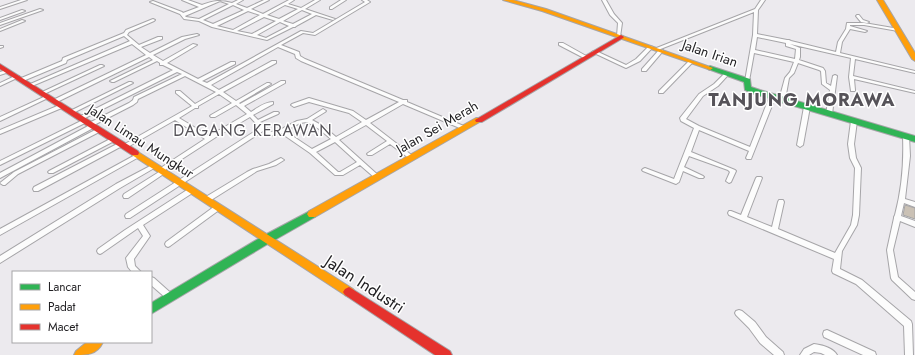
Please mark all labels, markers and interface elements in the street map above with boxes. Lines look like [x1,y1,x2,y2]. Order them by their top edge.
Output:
street label: Jalan Irian [678,34,740,72]
district label: TANJUNG MORAWA [708,87,896,113]
street label: Jalan Sei Merah [391,95,482,160]
street label: Jalan Limau Mungkur [82,98,198,183]
district label: DAGANG KERAWAN [173,119,333,142]
street label: Jalan Industri [319,248,410,319]
legend [12,271,152,343]
text: Lancar [48,278,82,296]
text: Padat [48,298,76,316]
text: Macet [48,318,78,336]

